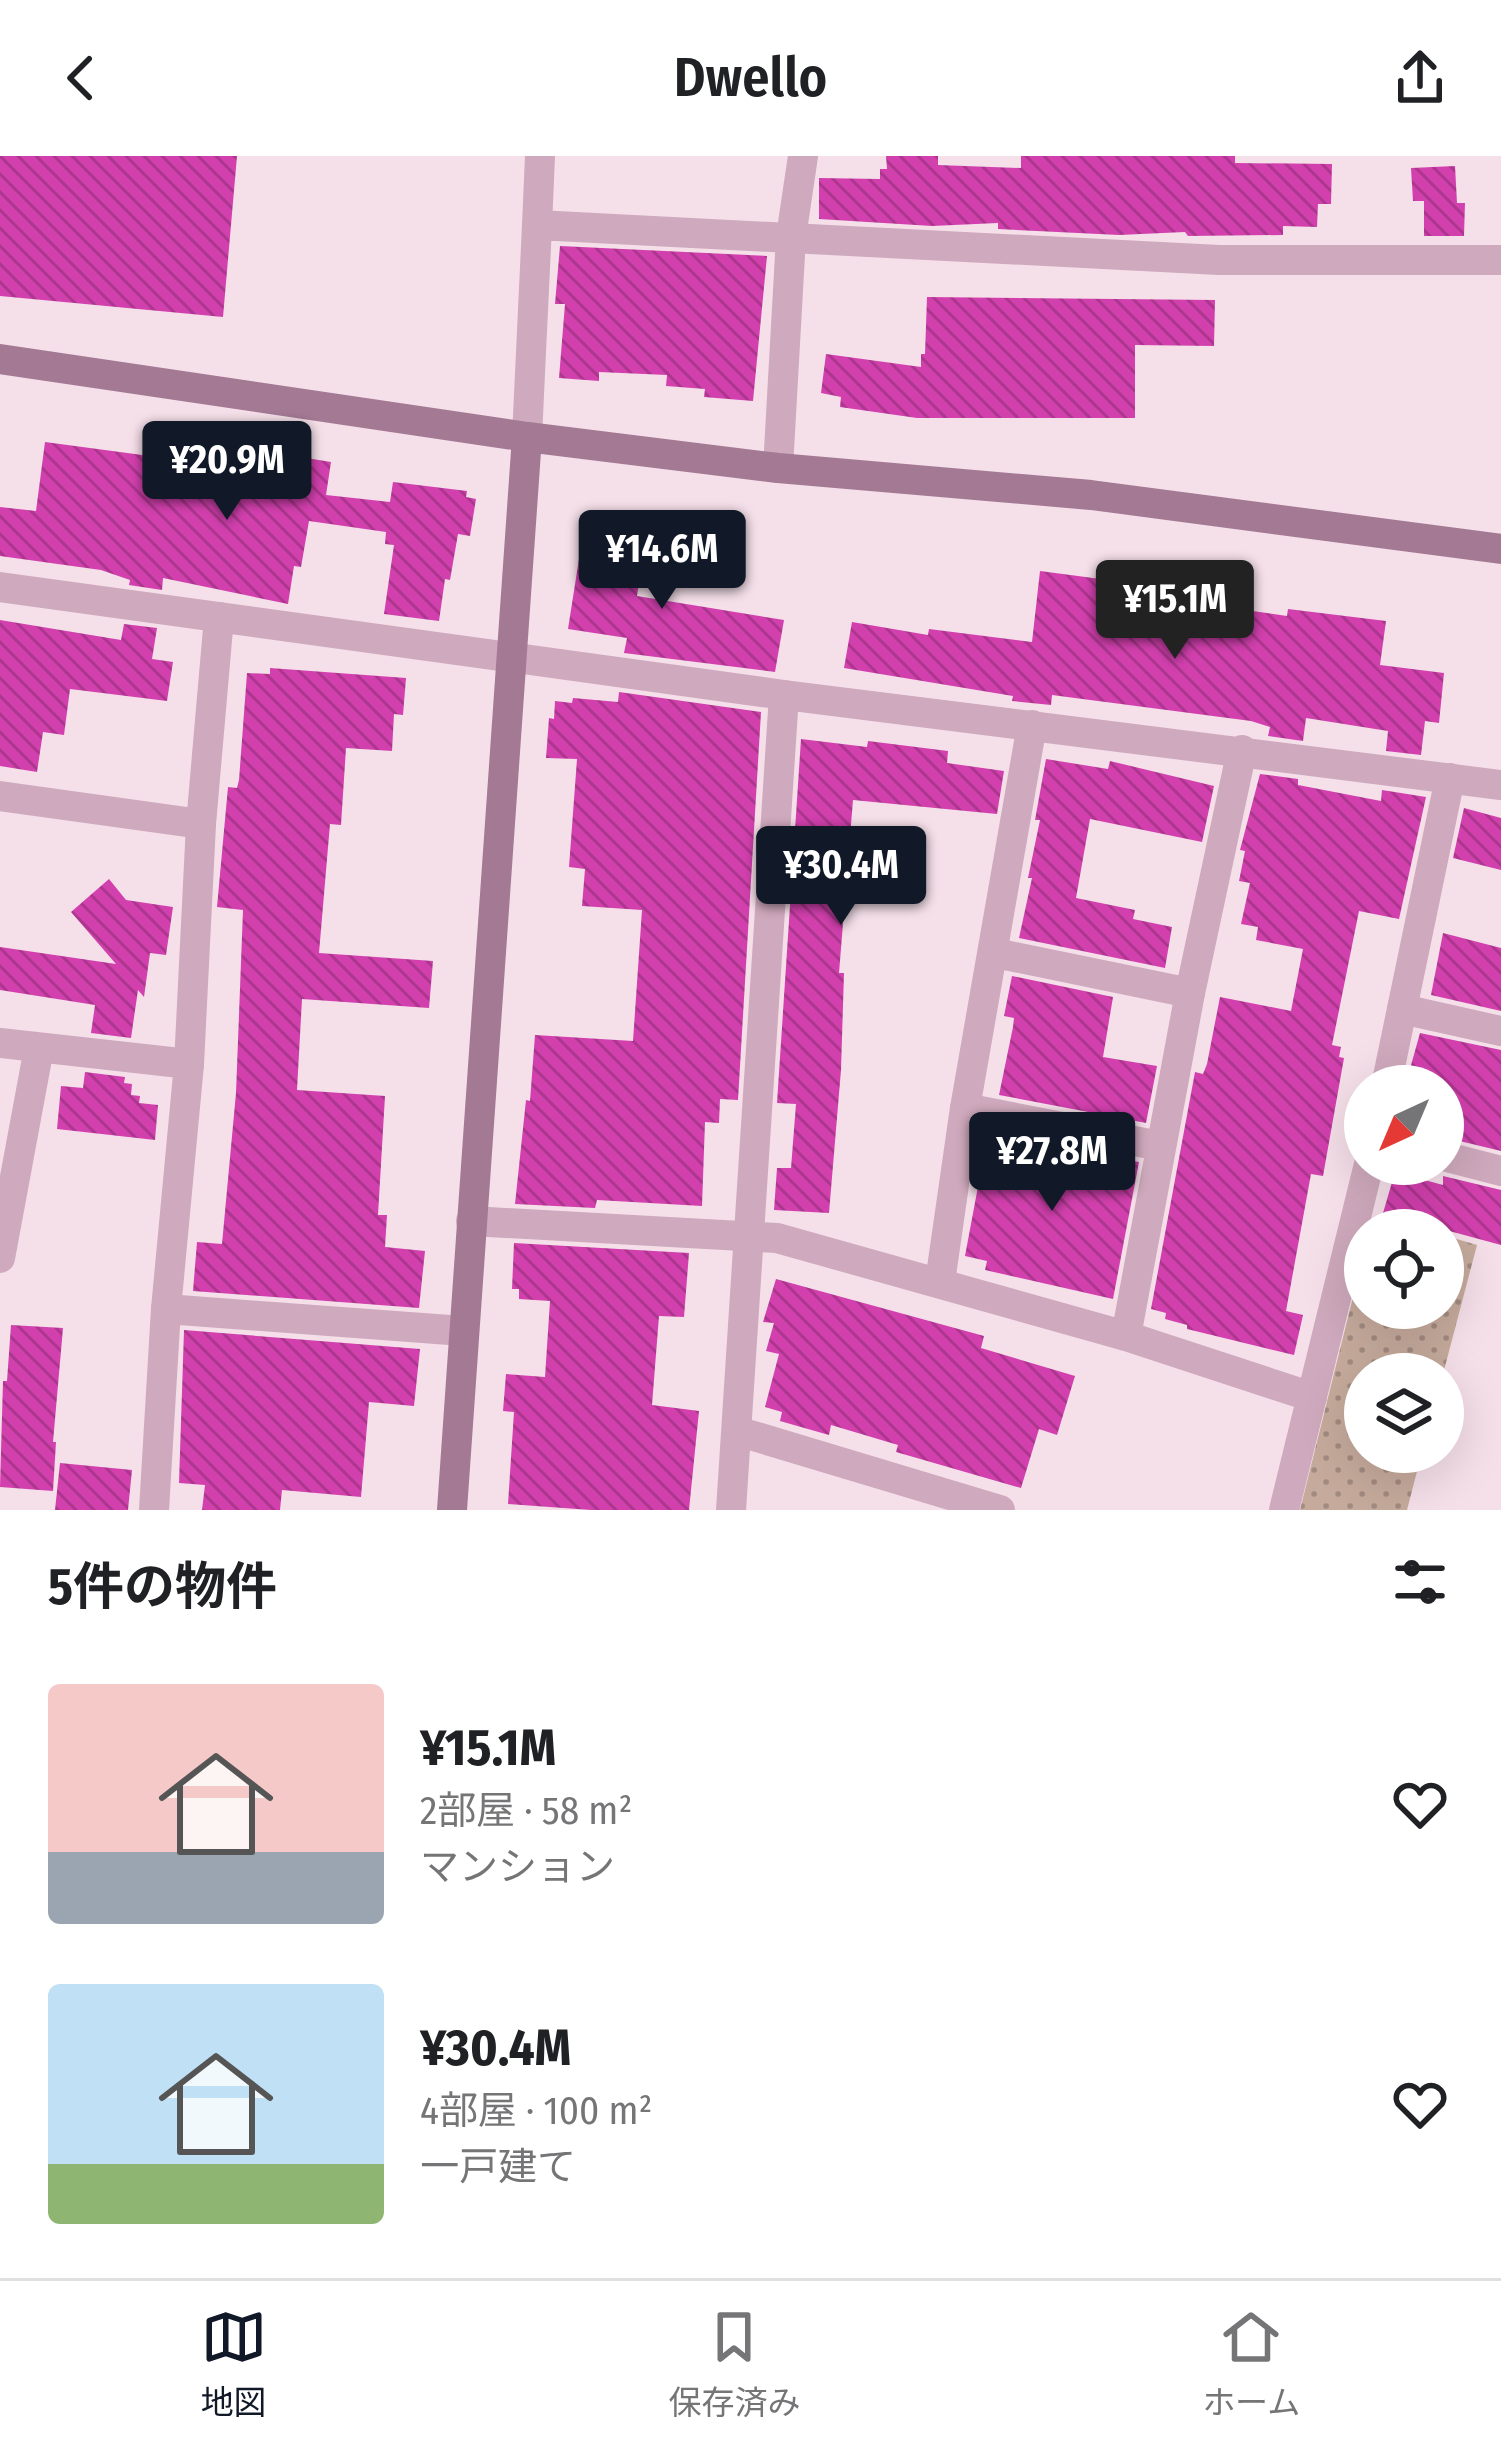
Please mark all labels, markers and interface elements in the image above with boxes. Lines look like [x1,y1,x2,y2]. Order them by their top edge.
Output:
icon: back [48,45,114,111]
icon: share [1387,45,1453,111]
text: Dwello [674,46,827,110]
pin: ¥20.9M [129,421,325,523]
text: ¥20.9M [169,437,285,483]
pin: ¥14.6M [564,510,760,612]
text: ¥14.6M [606,526,718,572]
pin: ¥15.1M [1077,560,1273,662]
text: ¥15.1M [1123,576,1227,622]
pin: ¥30.4M [743,826,939,928]
text: ¥30.4M [783,842,899,888]
north arrow [1344,1065,1464,1185]
map controls [1344,1065,1464,1473]
pin: ¥27.8M [954,1112,1150,1214]
text: ¥27.8M [996,1128,1108,1174]
button: locate [1344,1209,1464,1329]
button: layers [1344,1353,1464,1473]
icon: filters [1387,1549,1453,1615]
text: 5件の物件 [48,1556,277,1618]
text: ¥15.1M [420,1717,556,1779]
icon: home [144,1732,288,1876]
icon: heart [1387,1771,1453,1837]
text: 2部屋 · 58 m² [420,1788,632,1834]
text: マンション [420,1844,615,1890]
text: ¥30.4M [420,2017,571,2079]
icon: home [144,2032,288,2176]
icon: heart [1387,2071,1453,2137]
text: 4部屋 · 100 m² [420,2088,652,2134]
text: 一戸建て [420,2144,576,2190]
tab: 地図 [201,2304,267,2424]
tab: 保存済み [668,2304,800,2424]
tab: ホーム [1202,2304,1300,2424]

